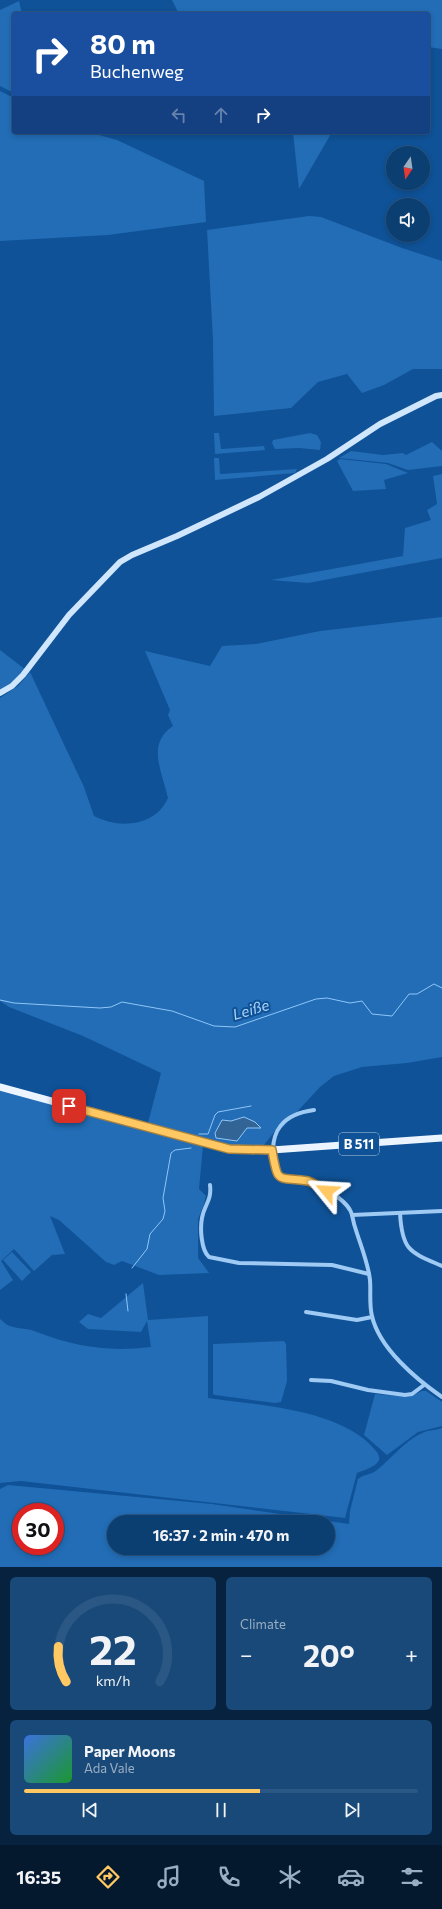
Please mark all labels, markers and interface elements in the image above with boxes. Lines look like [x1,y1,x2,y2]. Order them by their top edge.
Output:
text: 80 m [90,26,156,60]
icon: right [24,28,76,80]
text: Buchenweg [90,60,184,82]
icon: left [168,104,190,126]
icon: ahead [210,104,232,126]
icon: right [252,104,274,126]
north arrow [386,146,430,190]
map controls [386,146,430,242]
button: sound [386,198,430,242]
water label: Leiße [230,995,271,1023]
pin [52,1089,86,1123]
icon: arrive [58,1095,80,1117]
road number: B 511 [339,1133,379,1155]
position arrow [306,1170,348,1212]
speed limit sign: 30 [12,1503,64,1555]
text: 16:37 · 2 min · 470 m [153,1526,289,1544]
text: Climate [240,1616,286,1632]
text: 22 [89,1622,137,1673]
text: 20° [303,1636,355,1673]
text: − [240,1641,253,1668]
text: + [405,1641,418,1668]
text: km/h [96,1670,130,1688]
text: Paper Moons [84,1742,175,1760]
text: Ada Vale [84,1760,135,1776]
icon: previous [79,1799,101,1821]
icon: pause [210,1799,232,1821]
icon: next [341,1799,363,1821]
icon: directions [94,1863,122,1891]
icon: music [155,1863,183,1891]
icon: phone [215,1863,243,1891]
icon: climate [276,1863,304,1891]
icon: car [337,1863,365,1891]
icon: filters [398,1863,426,1891]
text: 16:35 [16,1866,61,1888]

